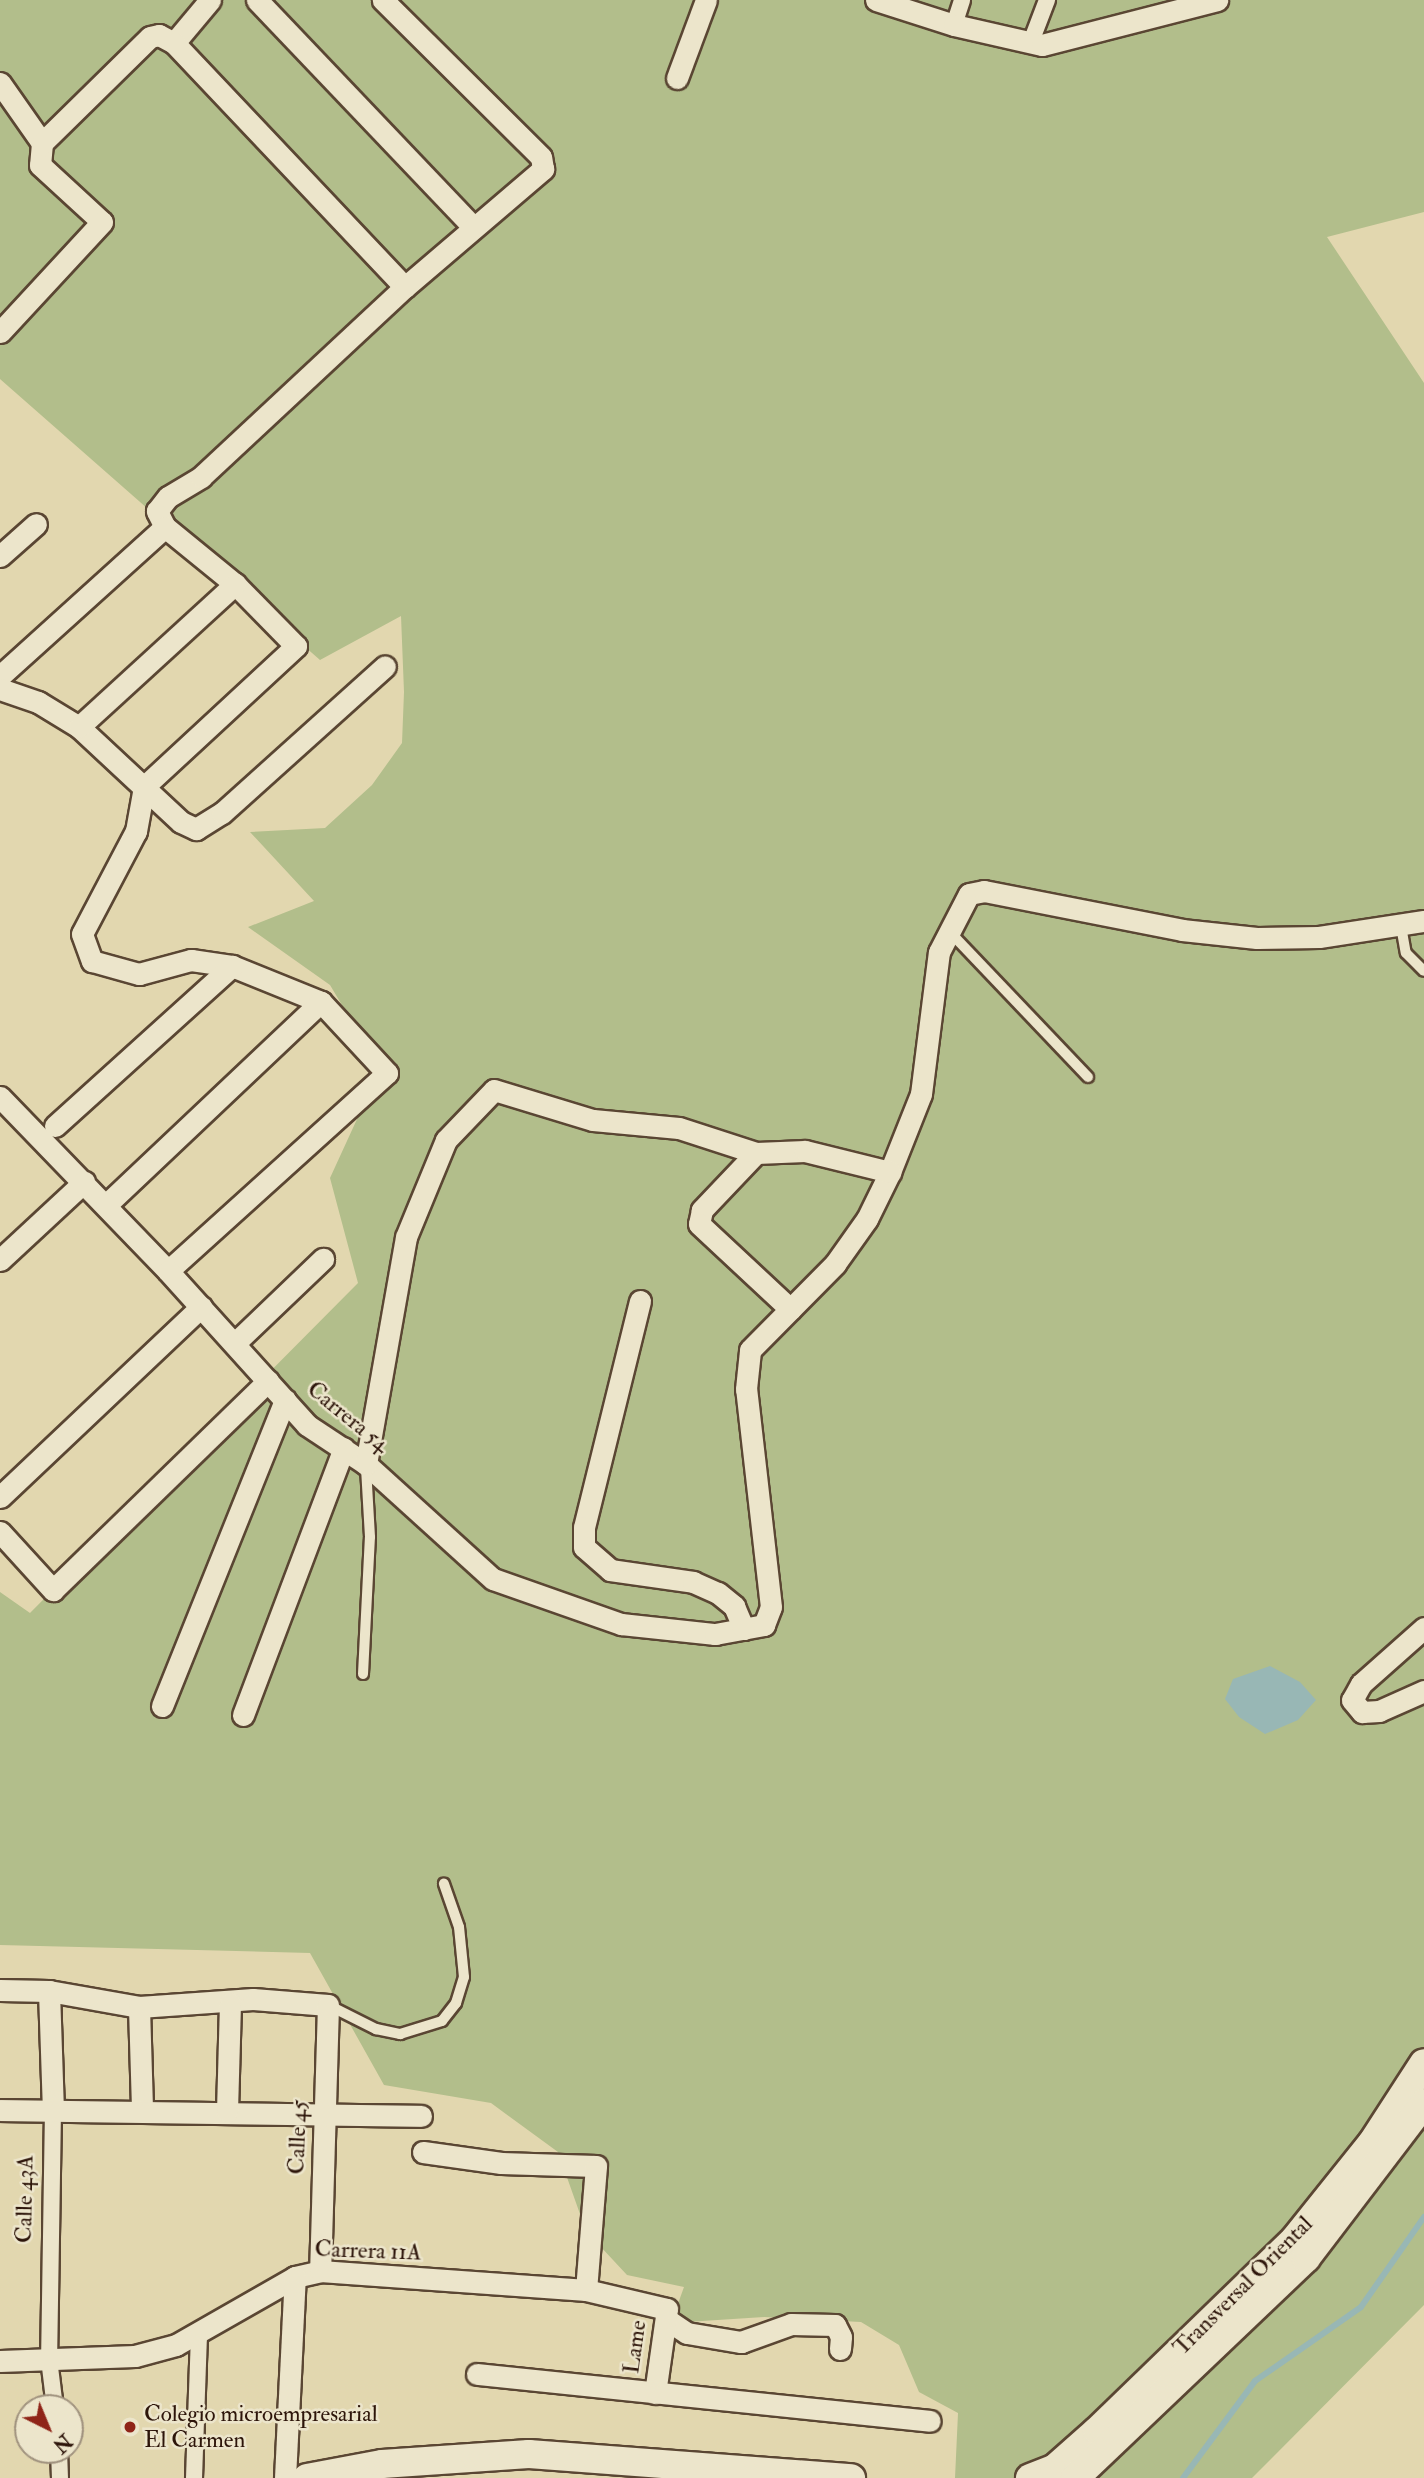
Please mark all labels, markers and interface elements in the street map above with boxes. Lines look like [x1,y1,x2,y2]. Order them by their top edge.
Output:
street label: Carrera 54 [301,1376,395,1458]
street label: Calle 45 [283,2099,313,2175]
street label: Calle 43A [10,2155,40,2243]
street label: Transversal Oriental [1168,2211,1318,2361]
street label: Carrera 11A [314,2235,422,2267]
street label: Lame [618,2319,652,2375]
north arrow [14,2394,84,2464]
place label: Colegio microempresarial El Carmen [144,2400,378,2454]
marker: Colegio microempresarial El Carmen [122,2419,138,2435]
text: N [48,2428,76,2457]

